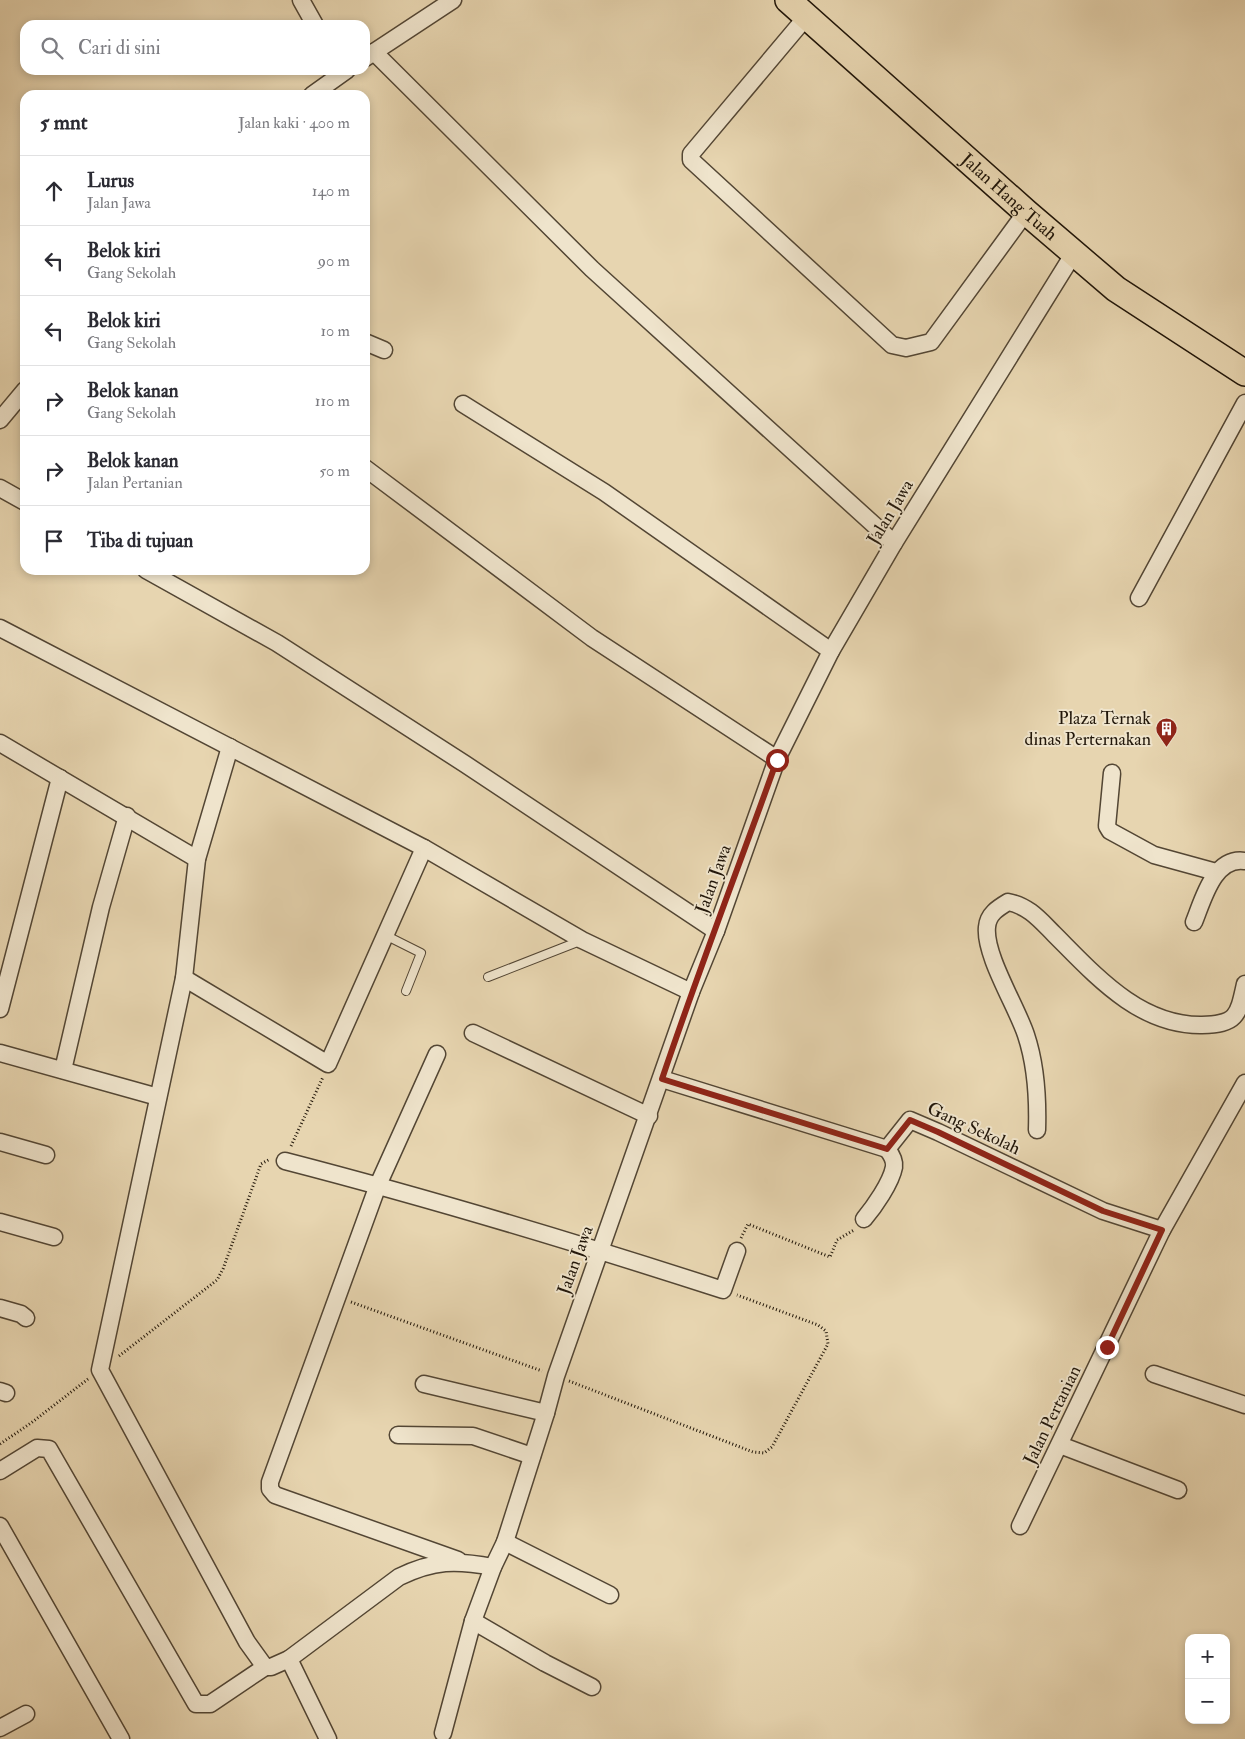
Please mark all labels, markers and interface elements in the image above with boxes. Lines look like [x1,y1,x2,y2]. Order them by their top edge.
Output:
search box [20,20,370,75]
icon: search [38,34,66,62]
text: Cari di sini [78,36,161,60]
text: 5 mnt [40,109,87,136]
text: Jalan kaki · 400 m [238,113,350,133]
street label: Jalan Hang Tuah [955,148,1062,246]
text: Lurus [87,169,134,193]
icon: ahead [40,177,68,205]
text: 140 m [312,181,350,201]
text: Jalan Jawa [87,193,151,213]
text: Belok kiri [87,239,161,263]
icon: left [40,247,68,275]
text: 90 m [318,251,350,271]
text: Gang Sekolah [87,263,176,283]
text: Belok kiri [87,309,161,333]
icon: left [40,317,68,345]
text: 10 m [320,321,350,341]
text: Gang Sekolah [87,333,176,353]
text: Belok kanan [87,379,178,403]
icon: right [40,387,68,415]
text: 110 m [315,391,350,411]
text: Gang Sekolah [87,403,176,423]
text: Belok kanan [87,449,178,473]
icon: right [40,457,68,485]
text: 50 m [319,461,350,481]
text: Jalan Pertanian [87,473,183,493]
street label: Jalan Jawa [862,475,919,550]
icon: arrive [40,527,68,555]
text: Tiba di tujuan [87,529,193,553]
place label: Plaza Ternak dinas Perternakan [1025,707,1151,751]
building icon: Plaza Ternak dinas Perternakan [1155,716,1179,747]
route start [766,749,789,772]
street label: Jalan Jawa [690,841,737,918]
street label: Gang Sekolah [923,1097,1025,1160]
street label: Jalan Jawa [552,1222,599,1299]
route end [1096,1336,1119,1359]
street label: Jalan Pertanian [1018,1362,1086,1470]
map controls [1185,1634,1230,1724]
button: + [1185,1634,1230,1679]
button: − [1185,1679,1230,1724]

